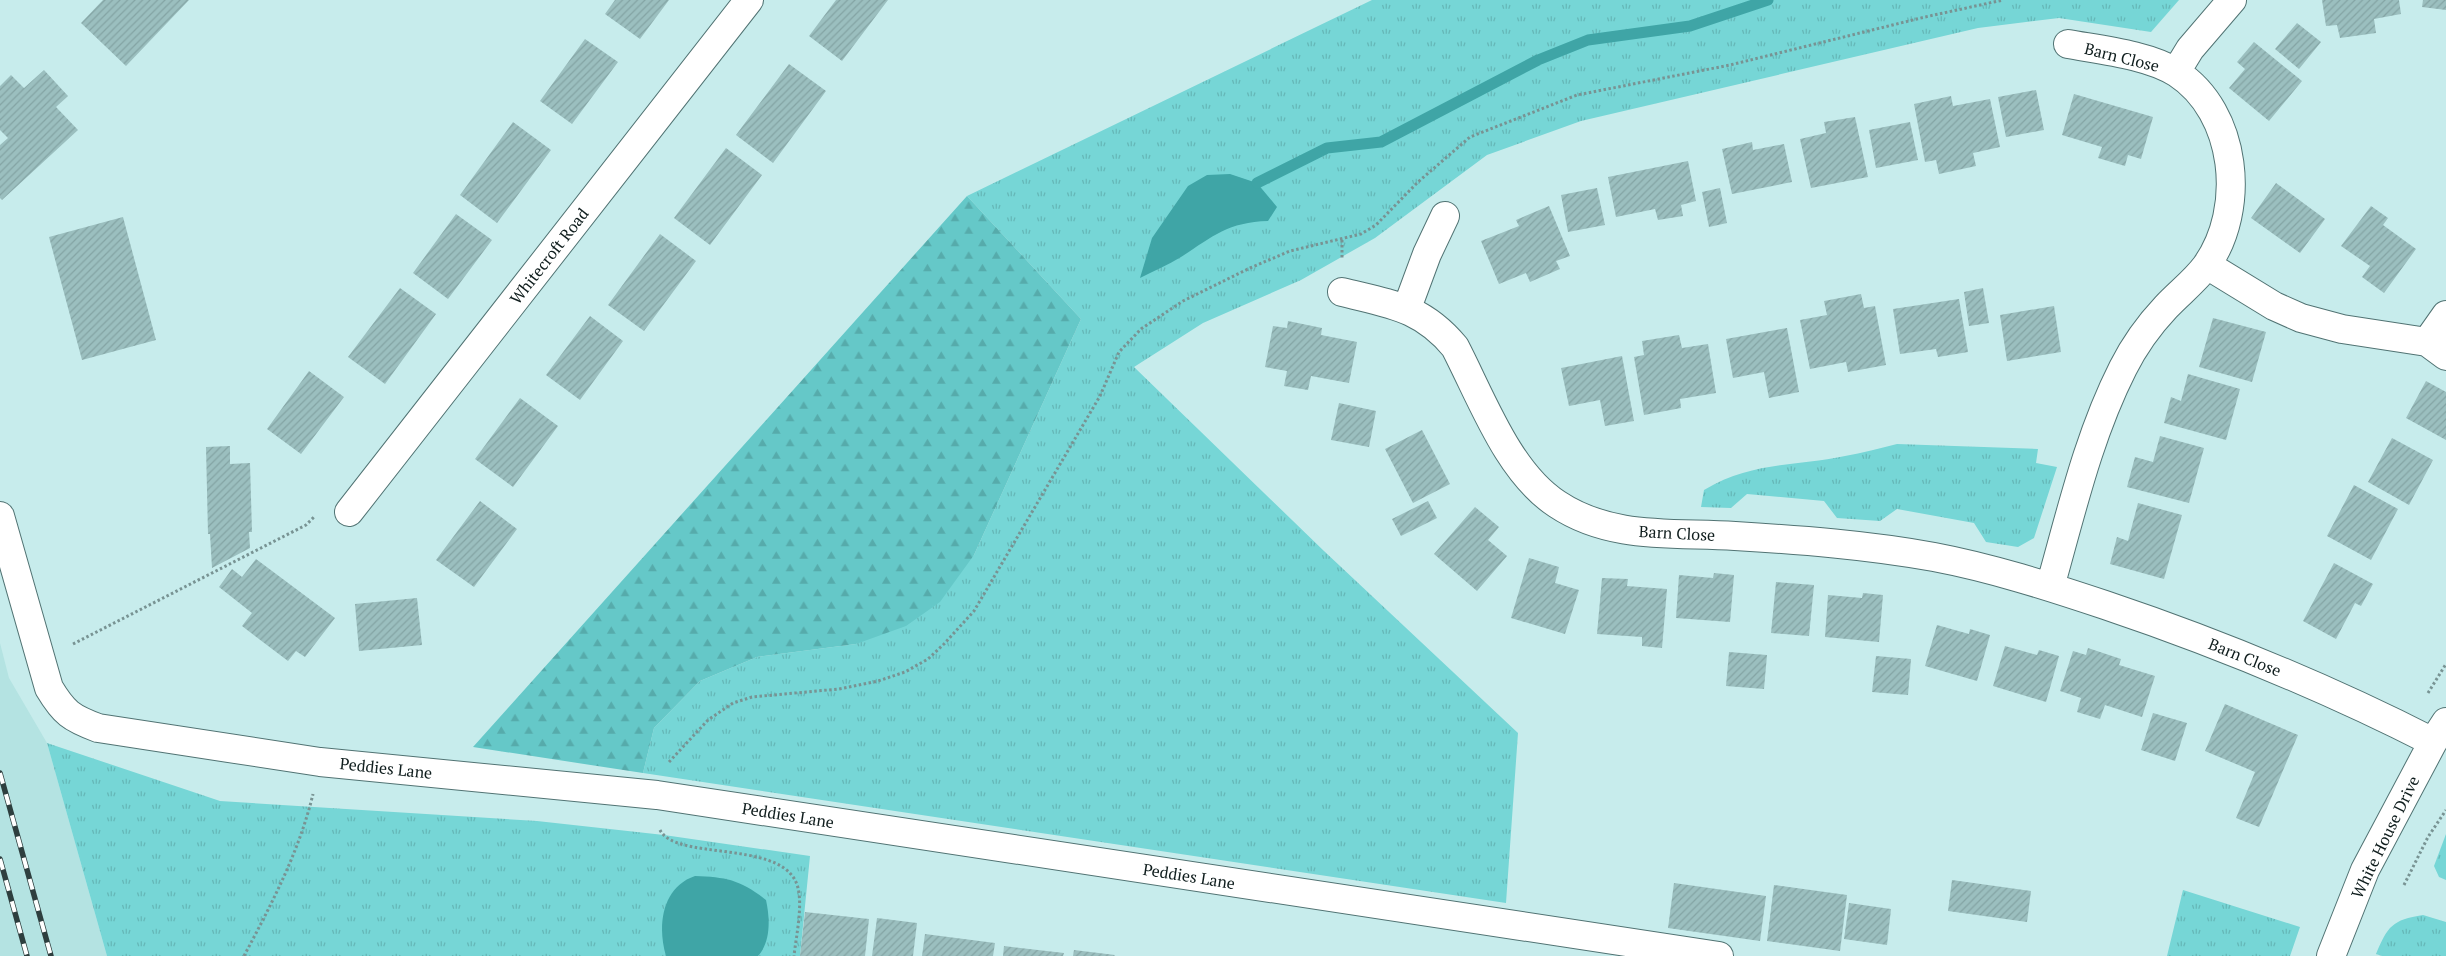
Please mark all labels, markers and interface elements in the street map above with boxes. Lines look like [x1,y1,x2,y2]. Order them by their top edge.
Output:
street label: Barn Close [2082,37,2162,77]
street label: Whitecroft Road [504,203,594,309]
street label: Barn Close [1638,520,1716,546]
street label: Barn Close [2205,632,2285,682]
street label: Peddies Lane [339,752,433,784]
street label: White House Drive [2346,772,2424,902]
street label: Peddies Lane [740,797,836,833]
street label: Peddies Lane [1141,858,1237,894]

